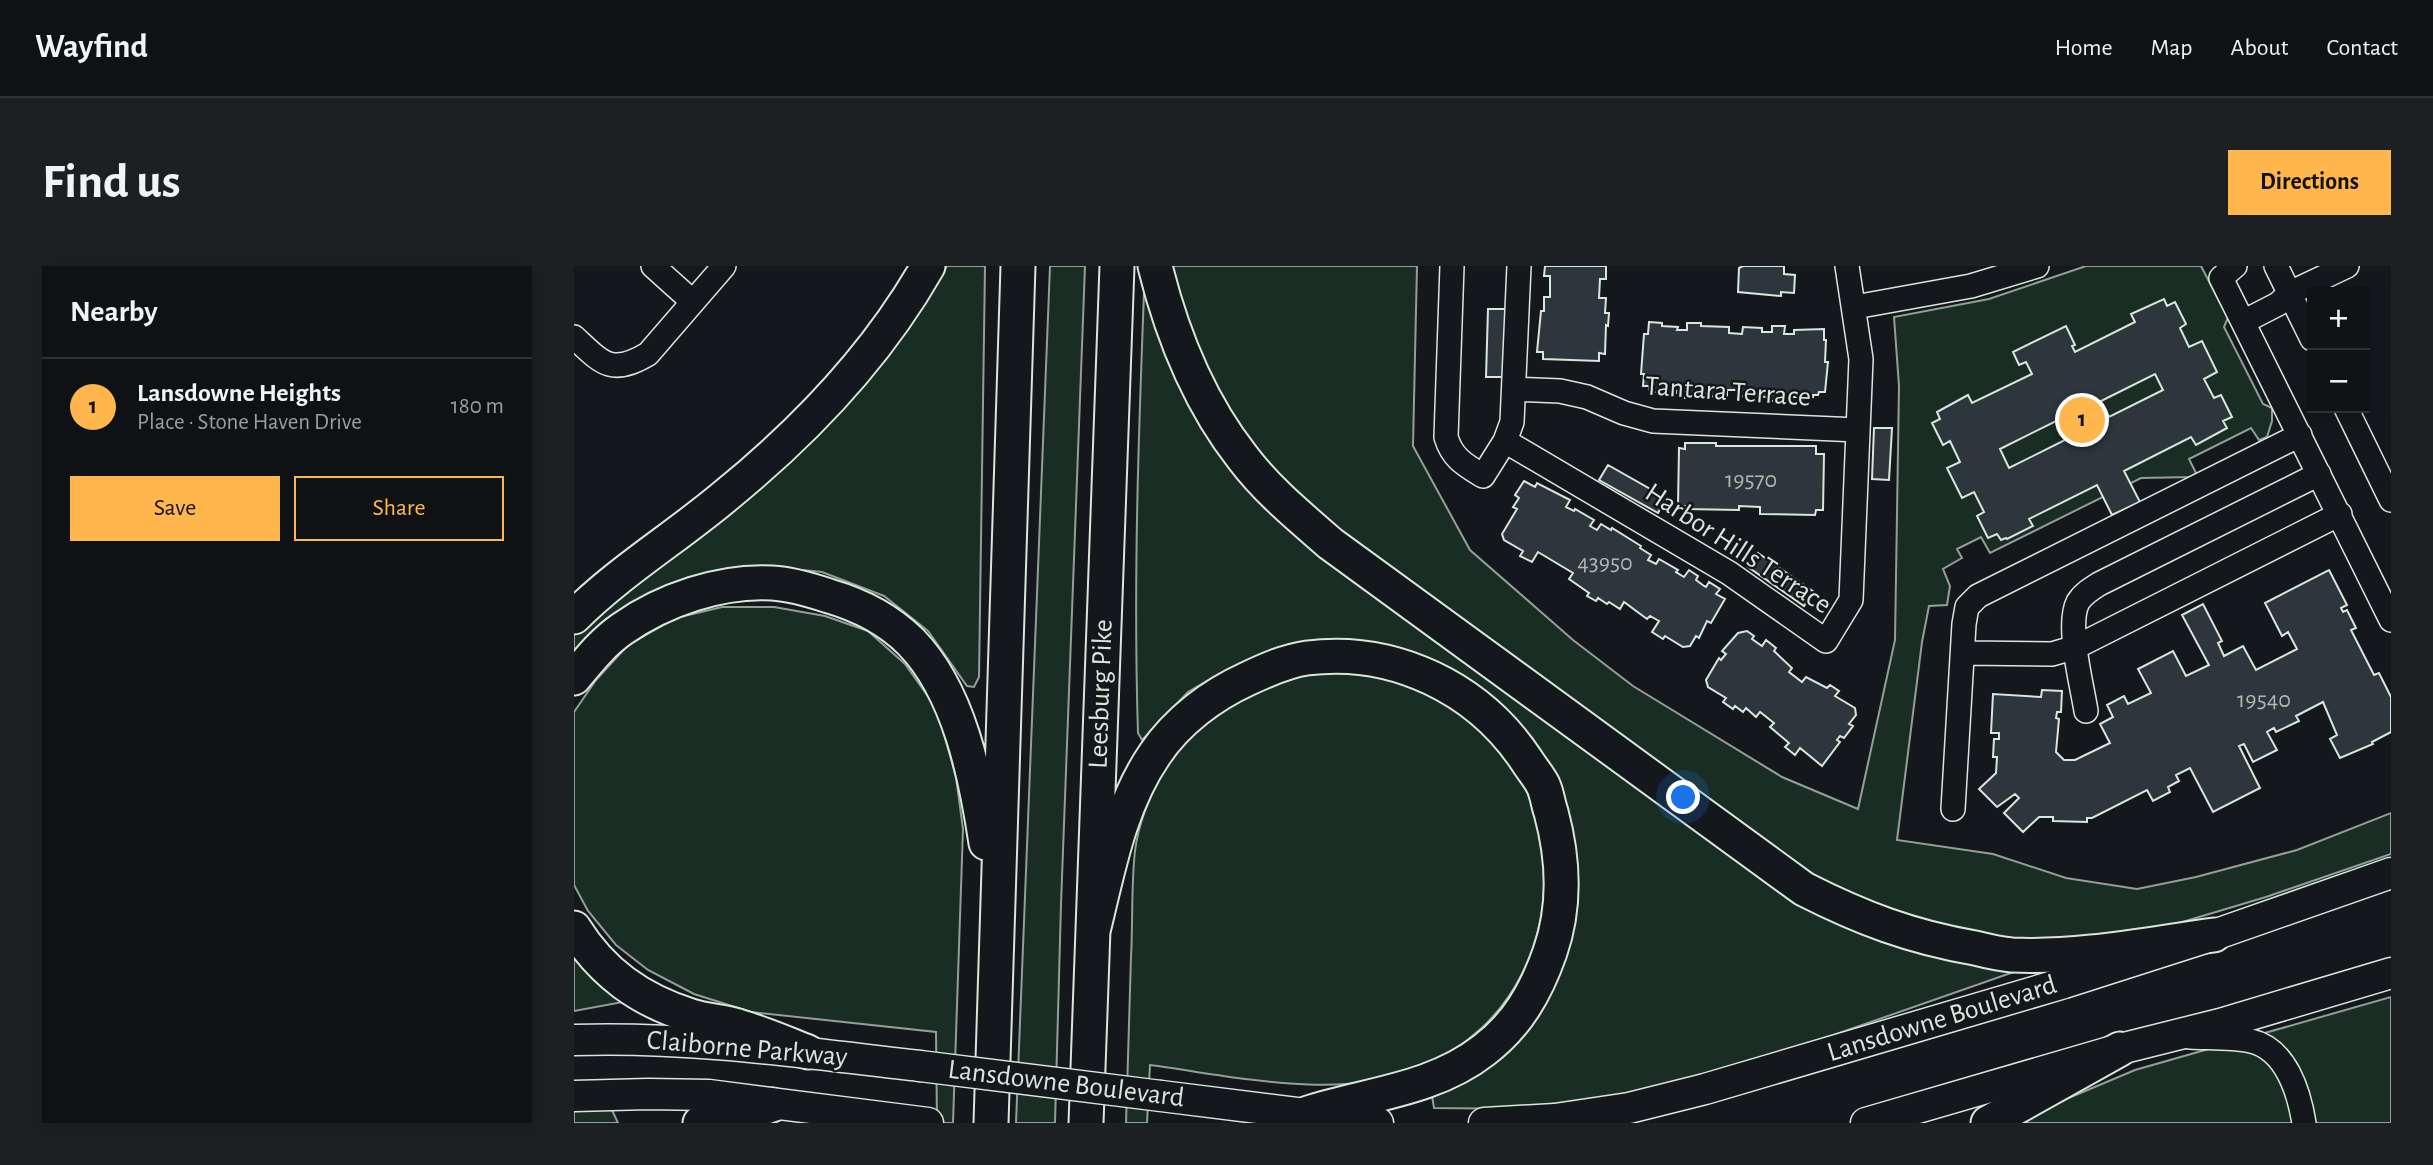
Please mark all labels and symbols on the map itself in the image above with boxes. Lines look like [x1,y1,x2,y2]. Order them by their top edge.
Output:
street label: Tantara Terrace [1644,372,1812,412]
pin: 1 [2059,394,2105,446]
house number: 19570 [1725,468,1777,492]
street label: Harbor Hills Terrace [1640,478,1836,620]
house number: 43950 [1577,551,1633,575]
street label: Leesburg Pike [1084,619,1118,769]
house number: 19540 [2237,688,2291,712]
your location [1666,780,1700,814]
street label: Lansdowne Boulevard [1824,971,2060,1067]
street label: Claiborne Parkway [645,1026,849,1072]
street label: Lansdowne Boulevard [946,1056,1186,1112]

